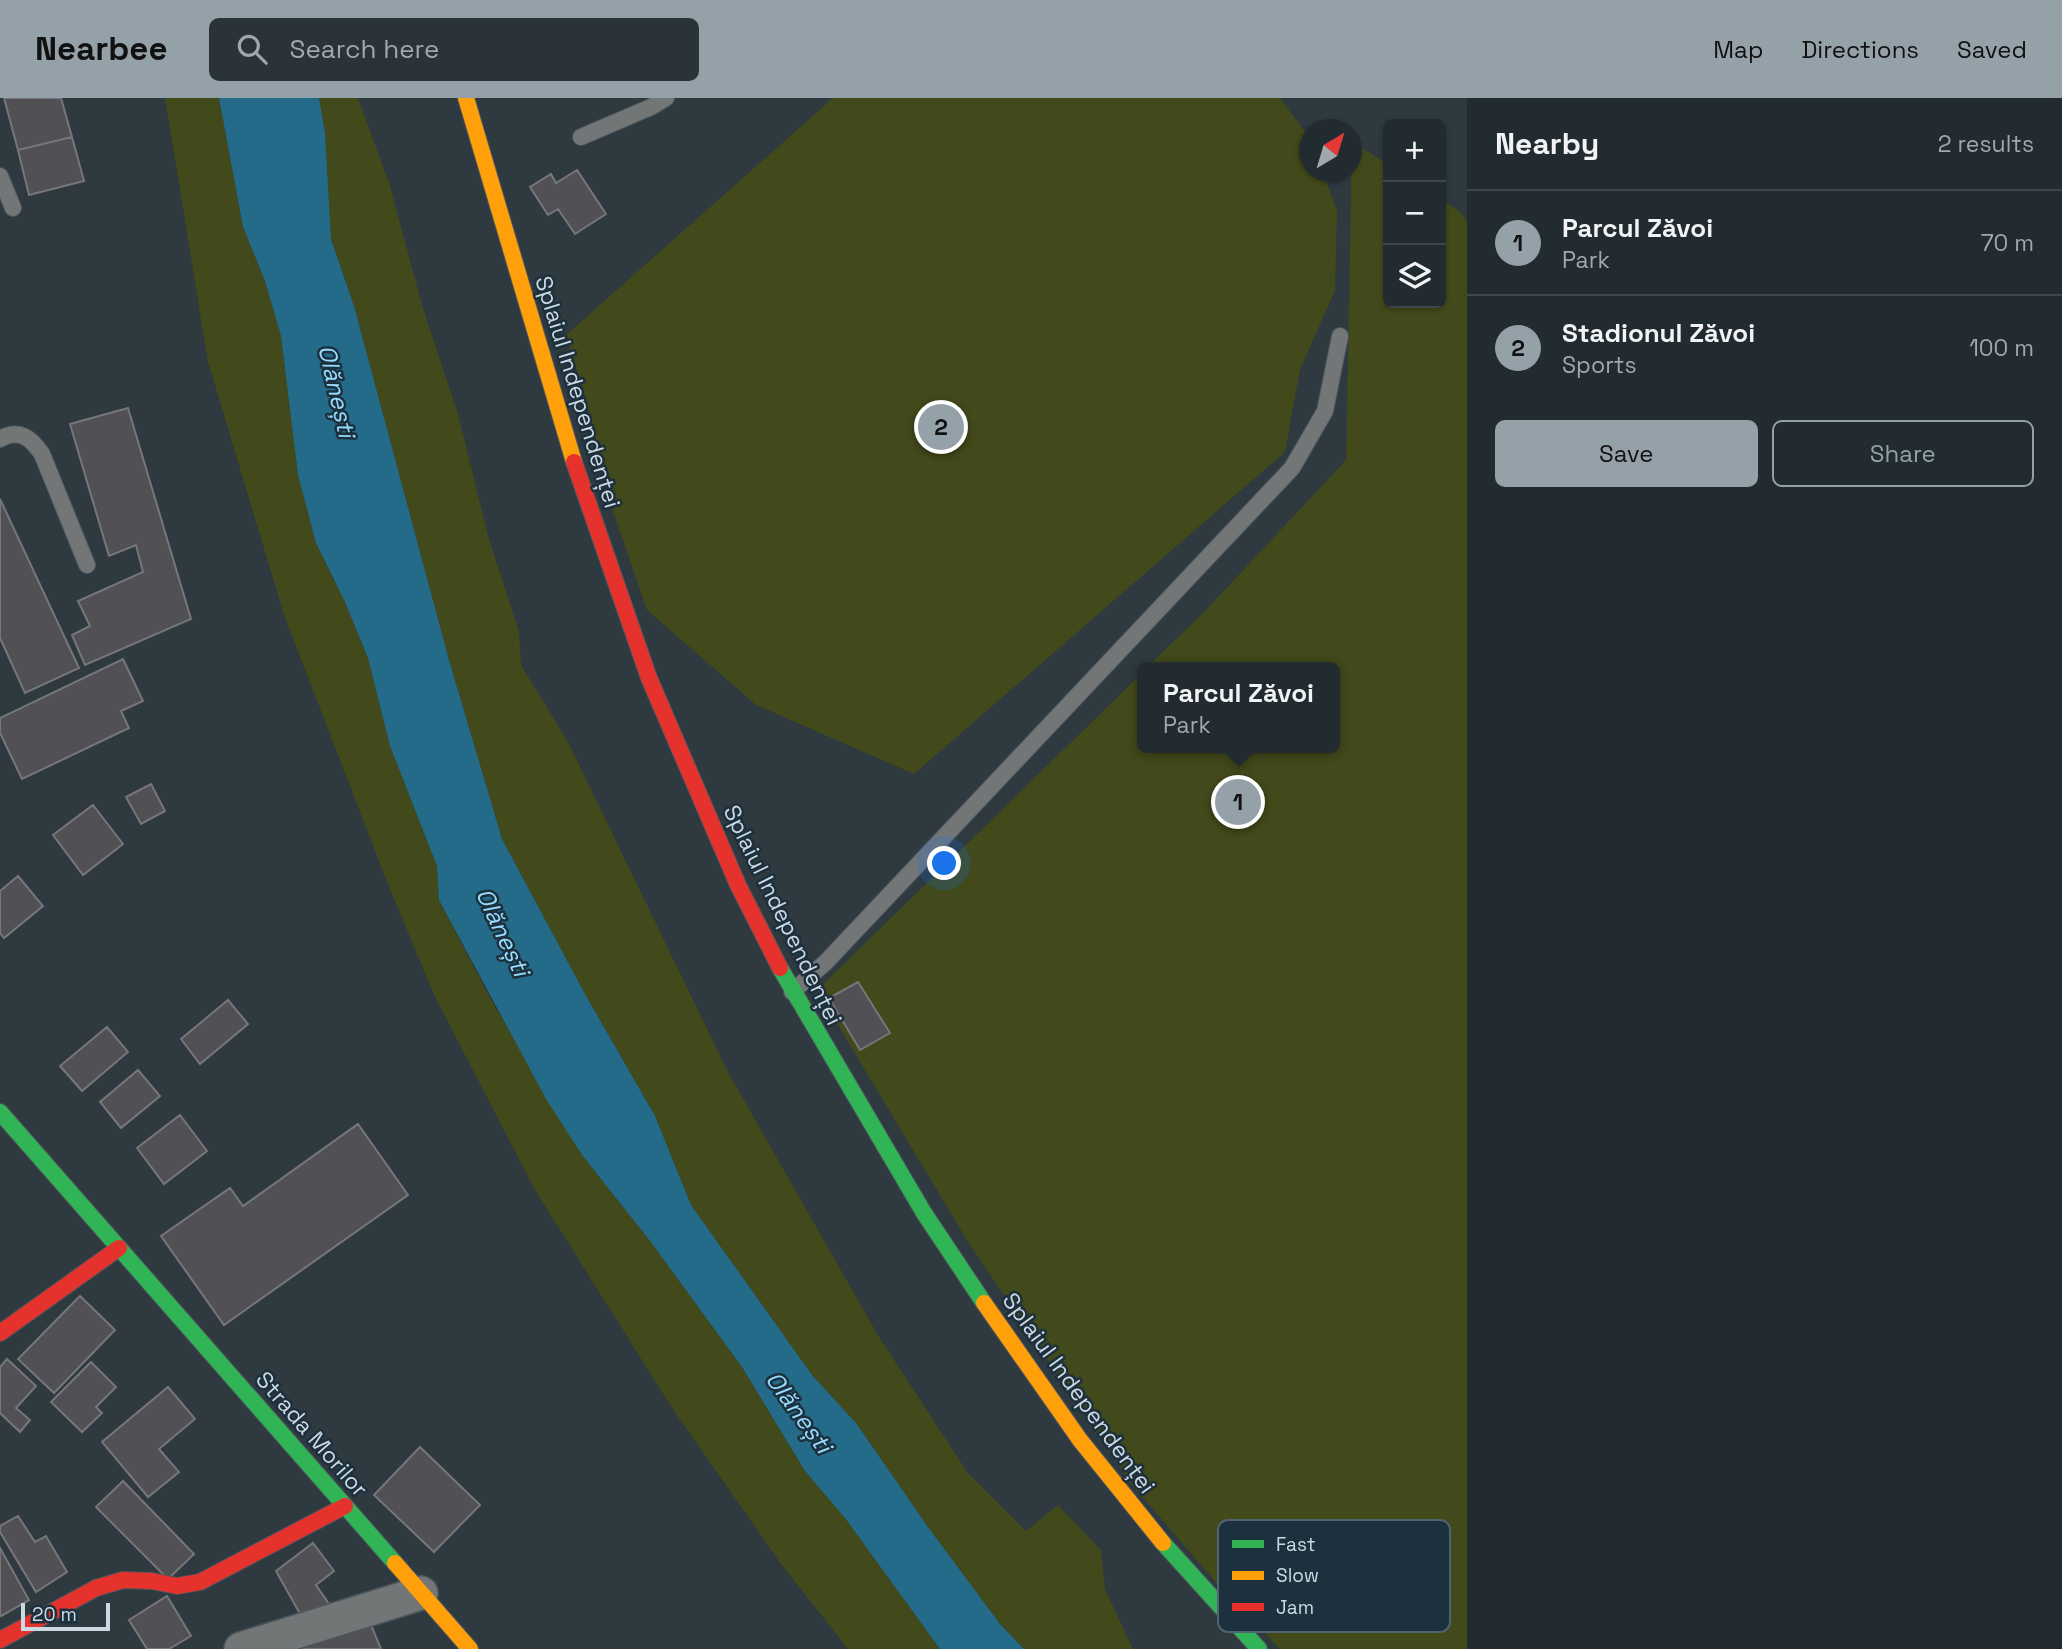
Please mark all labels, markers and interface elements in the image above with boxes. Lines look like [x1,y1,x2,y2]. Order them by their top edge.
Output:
search box [209,18,699,81]
text: Nearbee [35,28,167,70]
icon: search [233,30,271,68]
text: Search here [289,32,439,66]
text: Map [1713,34,1763,65]
text: Directions [1801,34,1919,65]
text: Saved [1957,34,2027,65]
north arrow [1299,119,1362,182]
map controls [1383,119,1446,308]
button: + [1383,119,1446,182]
text: Nearby [1495,124,1599,163]
text: 2 results [1938,129,2034,159]
button: − [1383,182,1446,245]
text: Parcul Zăvoi [1562,211,1713,245]
text: 1 [1513,228,1523,258]
text: 70 m [1981,228,2034,258]
button: layers [1383,245,1446,308]
text: Park [1562,245,1610,275]
street label: Splaiul Independenței [528,272,628,512]
text: Stadionul Zăvoi [1562,316,1755,350]
text: 2 [1511,333,1525,363]
text: 100 m [1969,333,2034,363]
water label: Olănești [311,342,363,443]
text: Sports [1562,350,1637,380]
pin: 2 [918,401,964,453]
button: Save [1495,420,1758,487]
button: Share [1772,420,2034,487]
popup [1137,662,1340,753]
text: Parcul Zăvoi [1163,676,1314,710]
text: Park [1163,710,1211,740]
pin: 1 [1215,776,1261,828]
street label: Splaiul Independenței [717,800,849,1030]
your location [927,846,961,880]
water label: Olănești [469,883,538,984]
street label: Splaiul Independenței [996,1287,1162,1499]
street label: Strada Morilor [249,1365,375,1503]
water label: Olănești [759,1365,841,1462]
legend [1218,1520,1450,1632]
text: Fast [1276,1532,1316,1557]
text: Slow [1276,1563,1319,1588]
text: Jam [1276,1595,1314,1620]
scale bar [21,1600,110,1632]
text: 20 m [32,1602,77,1627]

